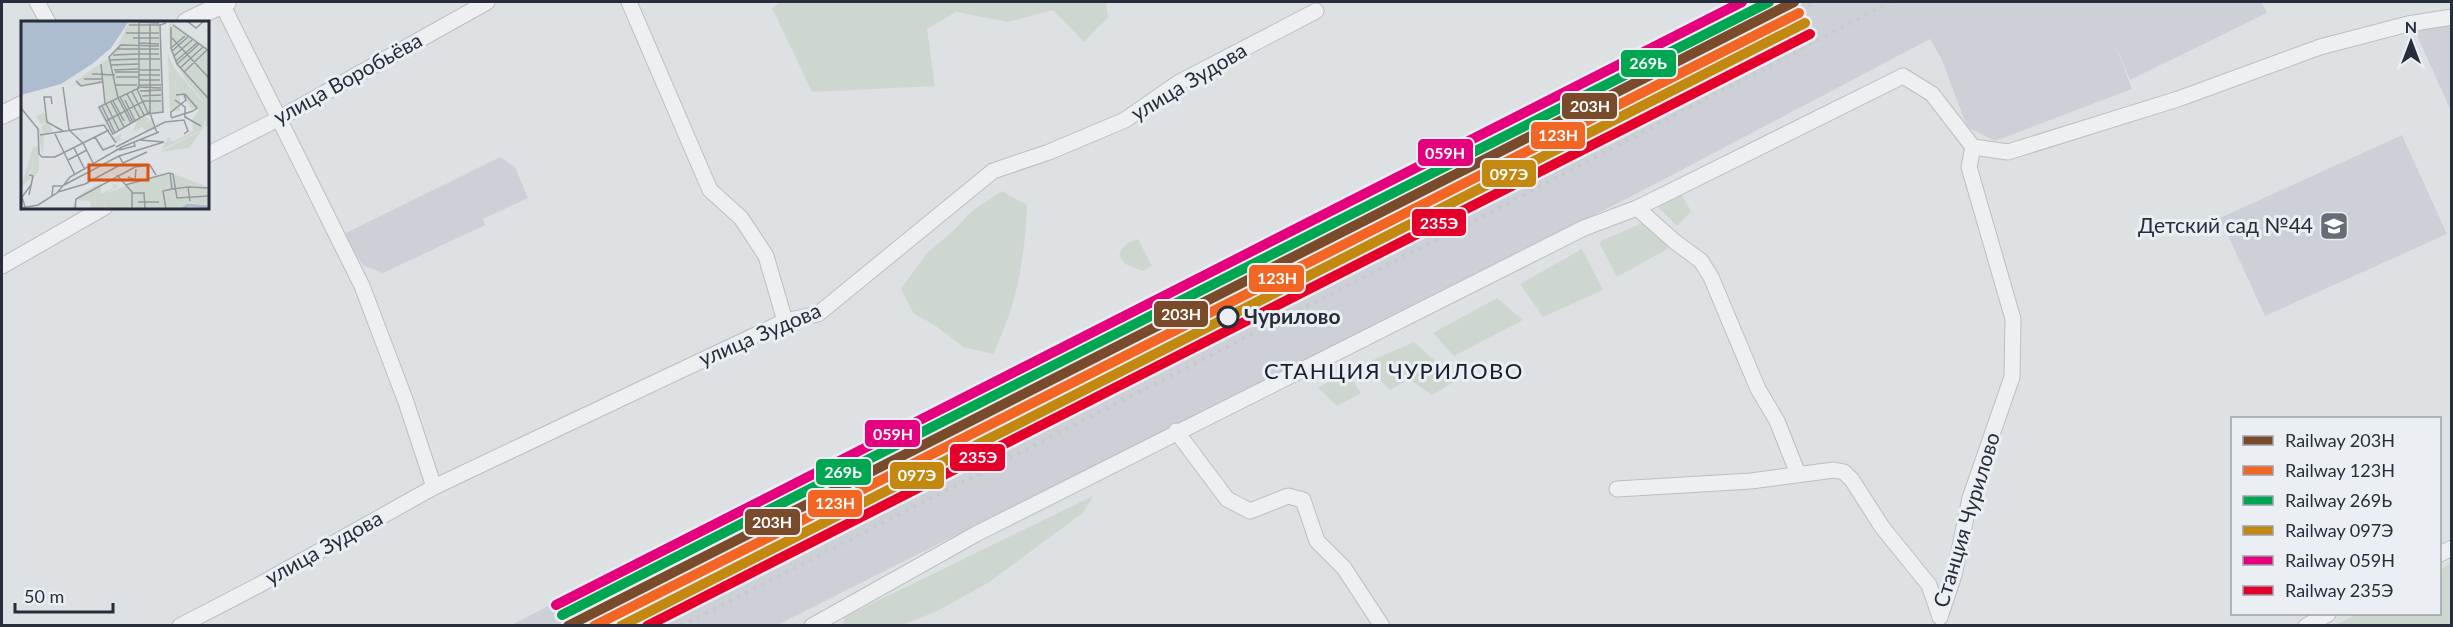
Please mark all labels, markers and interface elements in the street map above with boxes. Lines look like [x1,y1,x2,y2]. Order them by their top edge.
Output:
north arrow [2381,12,2441,72]
text: N [2405,17,2417,36]
inset map [21,21,208,208]
street label: улица Воробьёва [269,27,426,129]
street label: улица Зудова [1126,37,1250,125]
line badge: 269Ь [1620,49,1677,78]
text: 269Ь [1629,53,1667,72]
line badge: 203Н [1561,92,1618,120]
text: 203Н [1570,96,1610,115]
line badge: 123Н [1530,121,1586,150]
text: 123Н [1538,125,1578,144]
line badge: 059Н [1417,138,1474,167]
text: 059Н [1425,143,1465,162]
line badge: 097Э [1481,159,1537,188]
text: 097Э [1490,164,1529,183]
line badge: 235Э [1411,208,1467,237]
school or university icon: Детский сад №44 [2318,210,2350,242]
place label: Детский сад №44 [2138,212,2313,237]
text: 235Э [1420,213,1459,232]
line badge: 123Н [1248,264,1305,293]
text: 123Н [1257,268,1297,287]
street label: улица Зудова [695,297,824,371]
line badge: 203Н [1153,300,1209,328]
place label: Чурилово [1244,303,1340,328]
text: 203Н [1161,304,1201,323]
marker: Чурилово [1217,306,1239,328]
district label: СТАНЦИЯ ЧУРИЛОВО [1264,357,1524,384]
legend [2231,417,2441,615]
line badge: 059Н [864,419,921,448]
text: 059Н [873,424,913,443]
street label: Станция Чурилово [1927,429,2004,610]
text: Railway 203Н [2285,429,2395,451]
line badge: 235Э [949,443,1006,472]
text: 235Э [959,447,998,466]
line badge: 269Ь [815,458,872,486]
text: Railway 123Н [2285,459,2395,481]
line badge: 097Э [889,461,945,490]
text: 269Ь [824,462,862,481]
text: 097Э [898,465,937,484]
line badge: 123Н [807,489,863,518]
text: Railway 269Ь [2285,489,2392,511]
text: 123Н [815,493,855,512]
street label: улица Зудова [260,504,386,589]
line badge: 203Н [744,508,801,536]
text: 203Н [752,512,792,531]
text: Railway 097Э [2285,519,2393,541]
text: Railway 059Н [2285,549,2395,571]
scale bar [15,576,112,614]
text: Railway 235Э [2285,579,2393,601]
text: 50 m [24,585,64,607]

